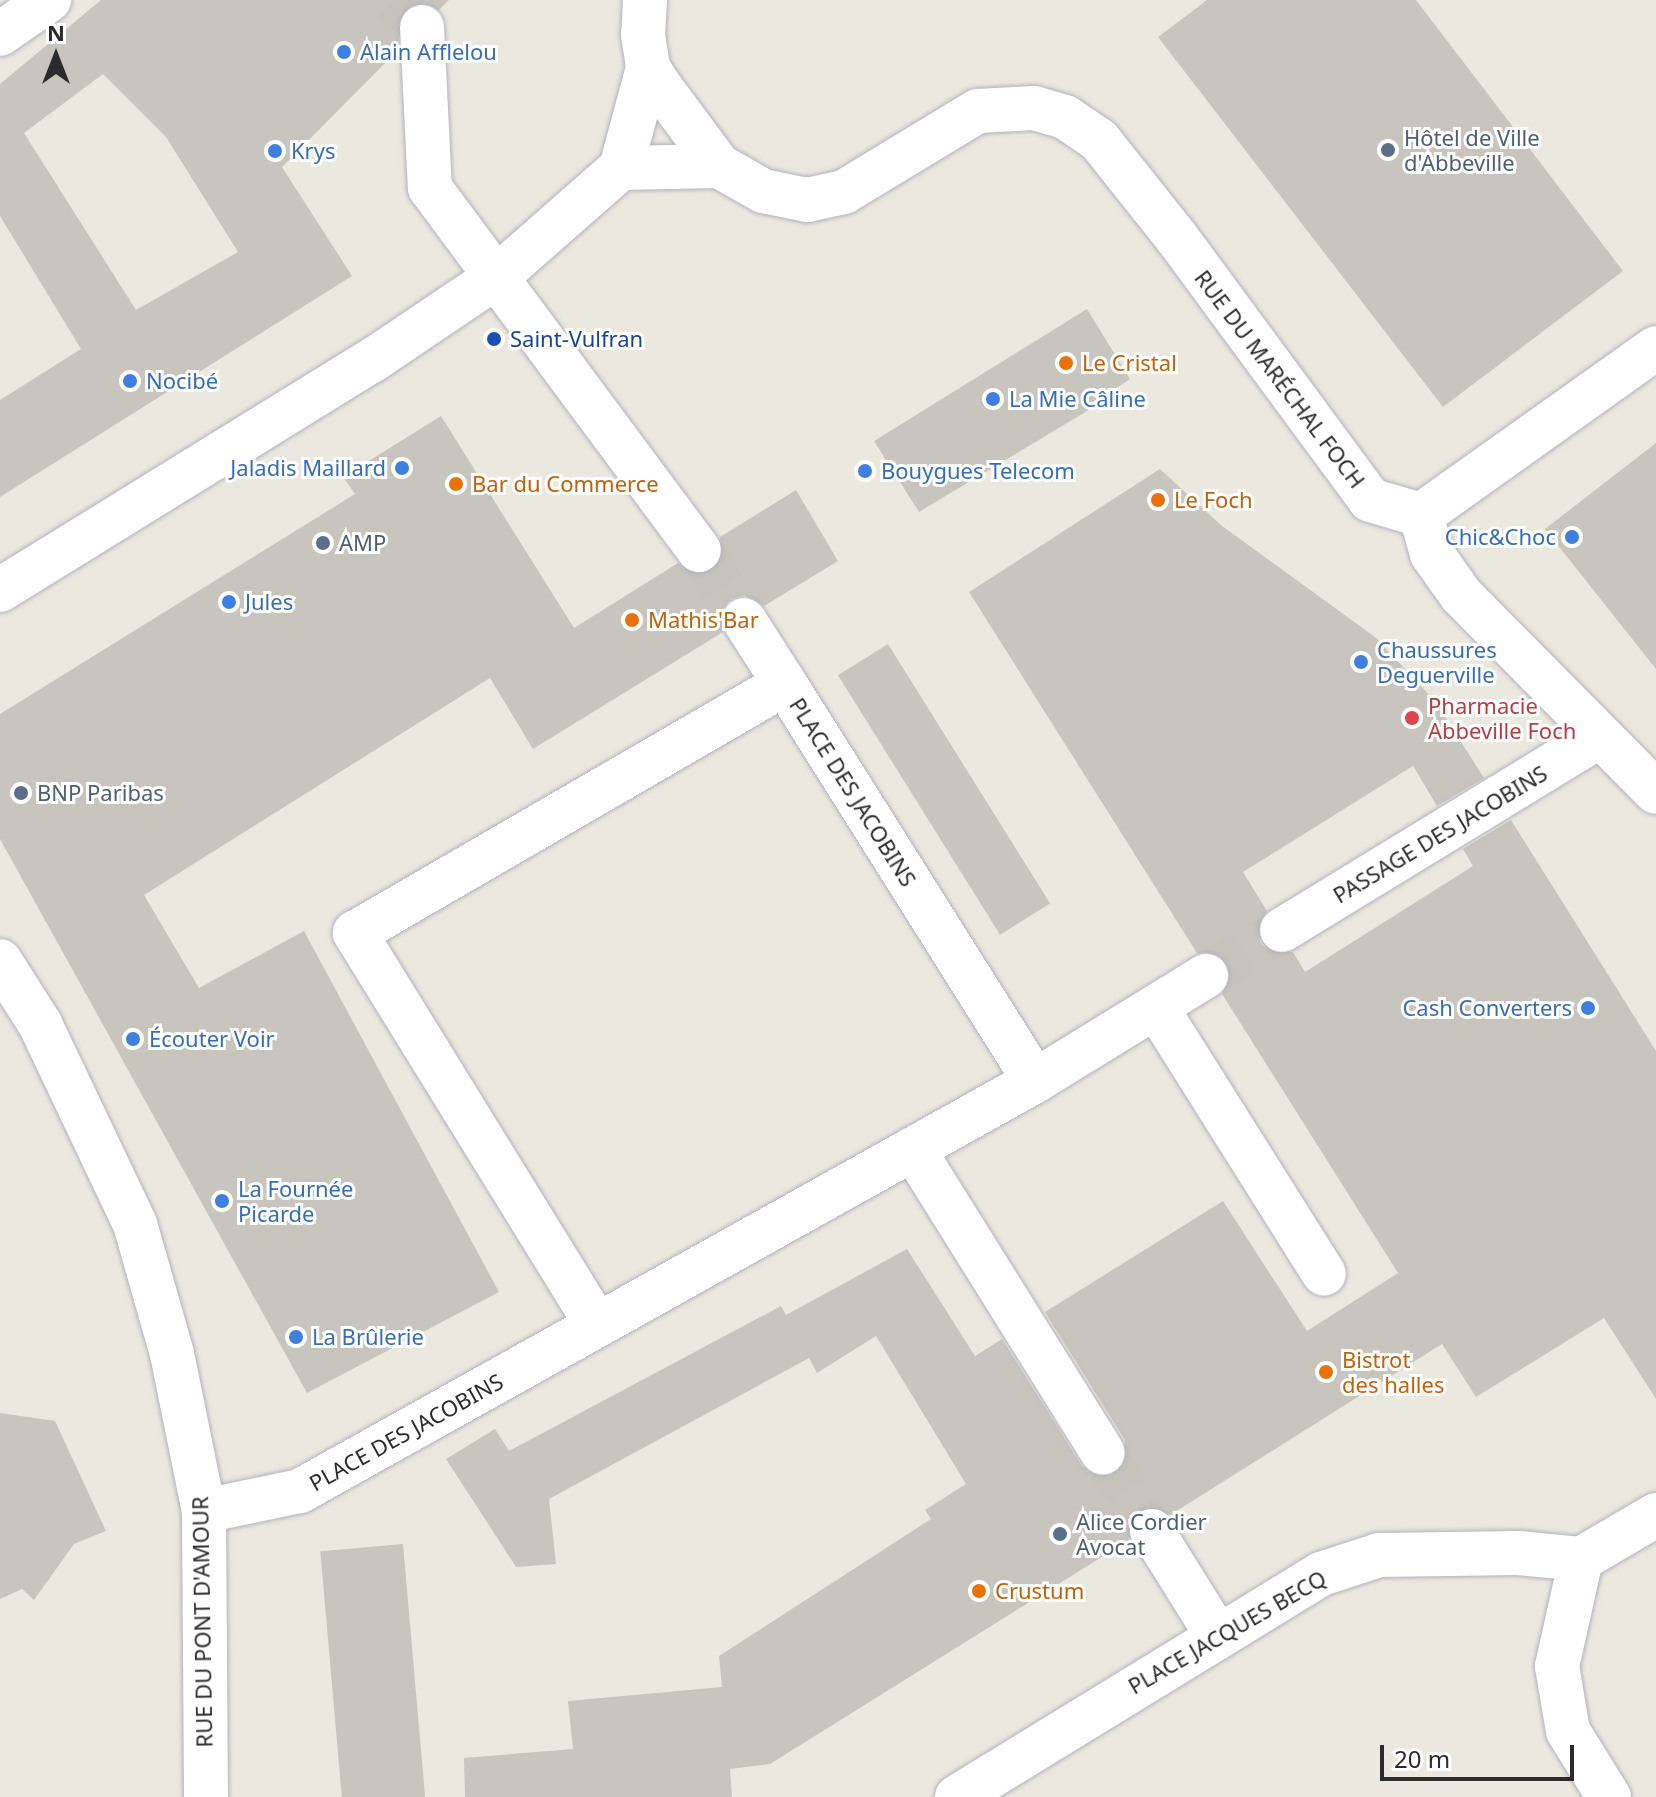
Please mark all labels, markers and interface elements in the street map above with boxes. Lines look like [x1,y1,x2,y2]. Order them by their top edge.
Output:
north arrow [16,16,96,96]
text: N [47,17,65,47]
place label: Alain Afflelou [360,39,497,65]
marker: Alain Afflelou [335,43,353,61]
place label: Hôtel de Ville d'Abbeville [1404,124,1540,176]
place label: Krys [291,138,335,164]
marker: Hôtel de Ville d'Abbeville [1379,141,1397,159]
marker: Krys [266,142,284,160]
street label: RUE DU MARÉCHAL FOCH [1189,265,1371,493]
place label: Saint-Vulfran [510,326,643,352]
marker: Saint-Vulfran [485,330,503,348]
place label: Le Cristal [1082,350,1177,376]
marker: Le Cristal [1057,354,1075,372]
place label: Nocibé [146,368,218,394]
marker: Nocibé [121,372,139,390]
place label: La Mie Câline [1009,386,1146,412]
marker: La Mie Câline [984,390,1002,408]
place label: Jaladis Maillard [230,455,386,481]
place label: Bouygues Telecom [881,458,1075,484]
marker: Jaladis Maillard [393,459,411,477]
marker: Bouygues Telecom [856,462,874,480]
place label: Bar du Commerce [472,471,659,497]
marker: Bar du Commerce [447,475,465,493]
place label: Le Foch [1174,487,1253,513]
marker: Le Foch [1149,491,1167,509]
place label: Chic&Choc [1445,524,1556,550]
marker: Chic&Choc [1563,528,1581,546]
place label: AMP [339,530,386,556]
marker: AMP [314,534,332,552]
place label: Jules [245,589,293,615]
marker: Jules [220,593,238,611]
place label: Mathis'Bar [648,607,759,633]
marker: Mathis'Bar [623,611,641,629]
place label: Chaussures Deguerville [1377,636,1497,688]
marker: Chaussures Deguerville [1352,653,1370,671]
place label: Pharmacie Abbeville Foch [1428,692,1576,744]
street label: PLACE DES JACOBINS [784,693,922,891]
marker: Pharmacie Abbeville Foch [1403,709,1421,727]
street label: PASSAGE DES JACOBINS [1328,760,1552,908]
place label: BNP Paribas [37,780,164,806]
marker: BNP Paribas [12,784,30,802]
place label: Cash Converters [1402,995,1572,1021]
marker: Cash Converters [1579,999,1597,1017]
place label: Écouter Voir [149,1026,275,1052]
marker: Écouter Voir [124,1030,142,1048]
place label: La Fournée Picarde [238,1175,353,1226]
marker: La Fournée Picarde [213,1192,231,1210]
place label: La Brûlerie [312,1324,424,1350]
marker: La Brûlerie [287,1328,305,1346]
place label: Bistrot des halles [1342,1346,1444,1398]
marker: Bistrot des halles [1317,1363,1335,1381]
street label: PLACE DES JACOBINS [305,1368,507,1496]
street label: RUE DU PONT D'AMOUR [187,1496,217,1748]
place label: Alice Cordier Avocat [1076,1508,1207,1560]
marker: Alice Cordier Avocat [1051,1525,1069,1543]
street label: PLACE JACQUES BECQ [1123,1565,1331,1699]
place label: Crustum [995,1578,1084,1604]
marker: Crustum [970,1582,988,1600]
scale bar [1384,1729,1578,1779]
text: 20 m [1394,1742,1450,1775]

